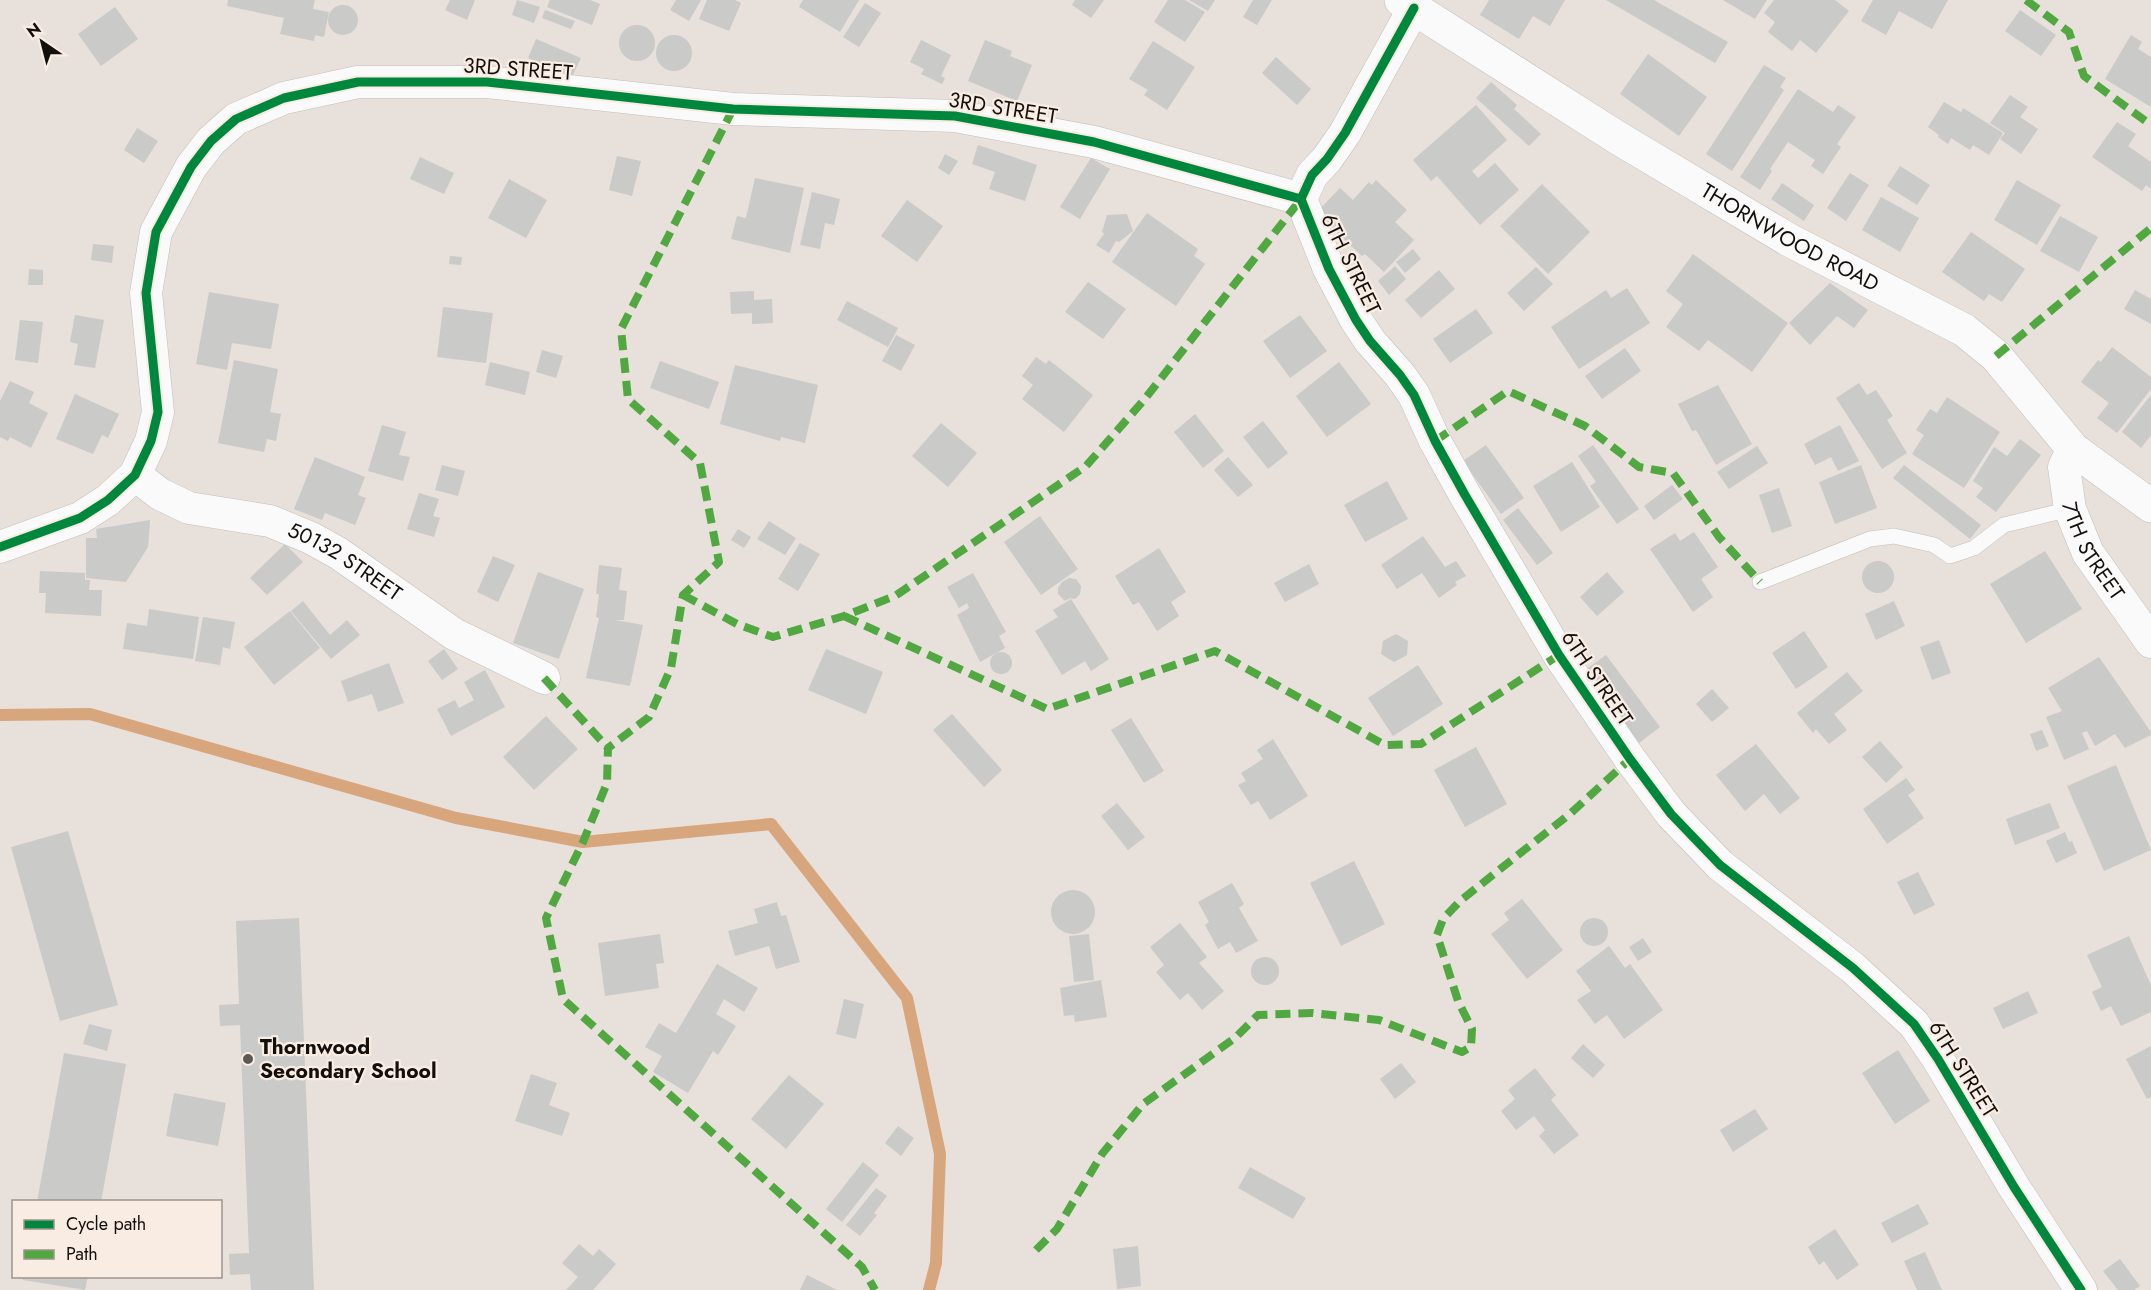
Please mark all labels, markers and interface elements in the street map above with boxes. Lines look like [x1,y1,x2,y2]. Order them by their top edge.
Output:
north arrow [12,12,72,72]
text: N [22,17,45,43]
street label: 3RD STREET [462,50,574,88]
street label: 3RD STREET [946,85,1060,131]
street label: THORNWOOD ROAD [1695,176,1884,299]
street label: 6TH STREET [1314,208,1388,320]
street label: 7TH STREET [2054,500,2132,606]
street label: 50132 STREET [283,515,408,608]
street label: 6TH STREET [1554,624,1640,732]
street label: 6TH STREET [1921,1015,2005,1123]
place label: Thornwood Secondary School [260,1032,437,1086]
marker: Thornwood Secondary School [241,1052,255,1066]
legend [12,1200,222,1278]
text: Cycle path [66,1211,146,1237]
text: Path [66,1241,98,1267]

